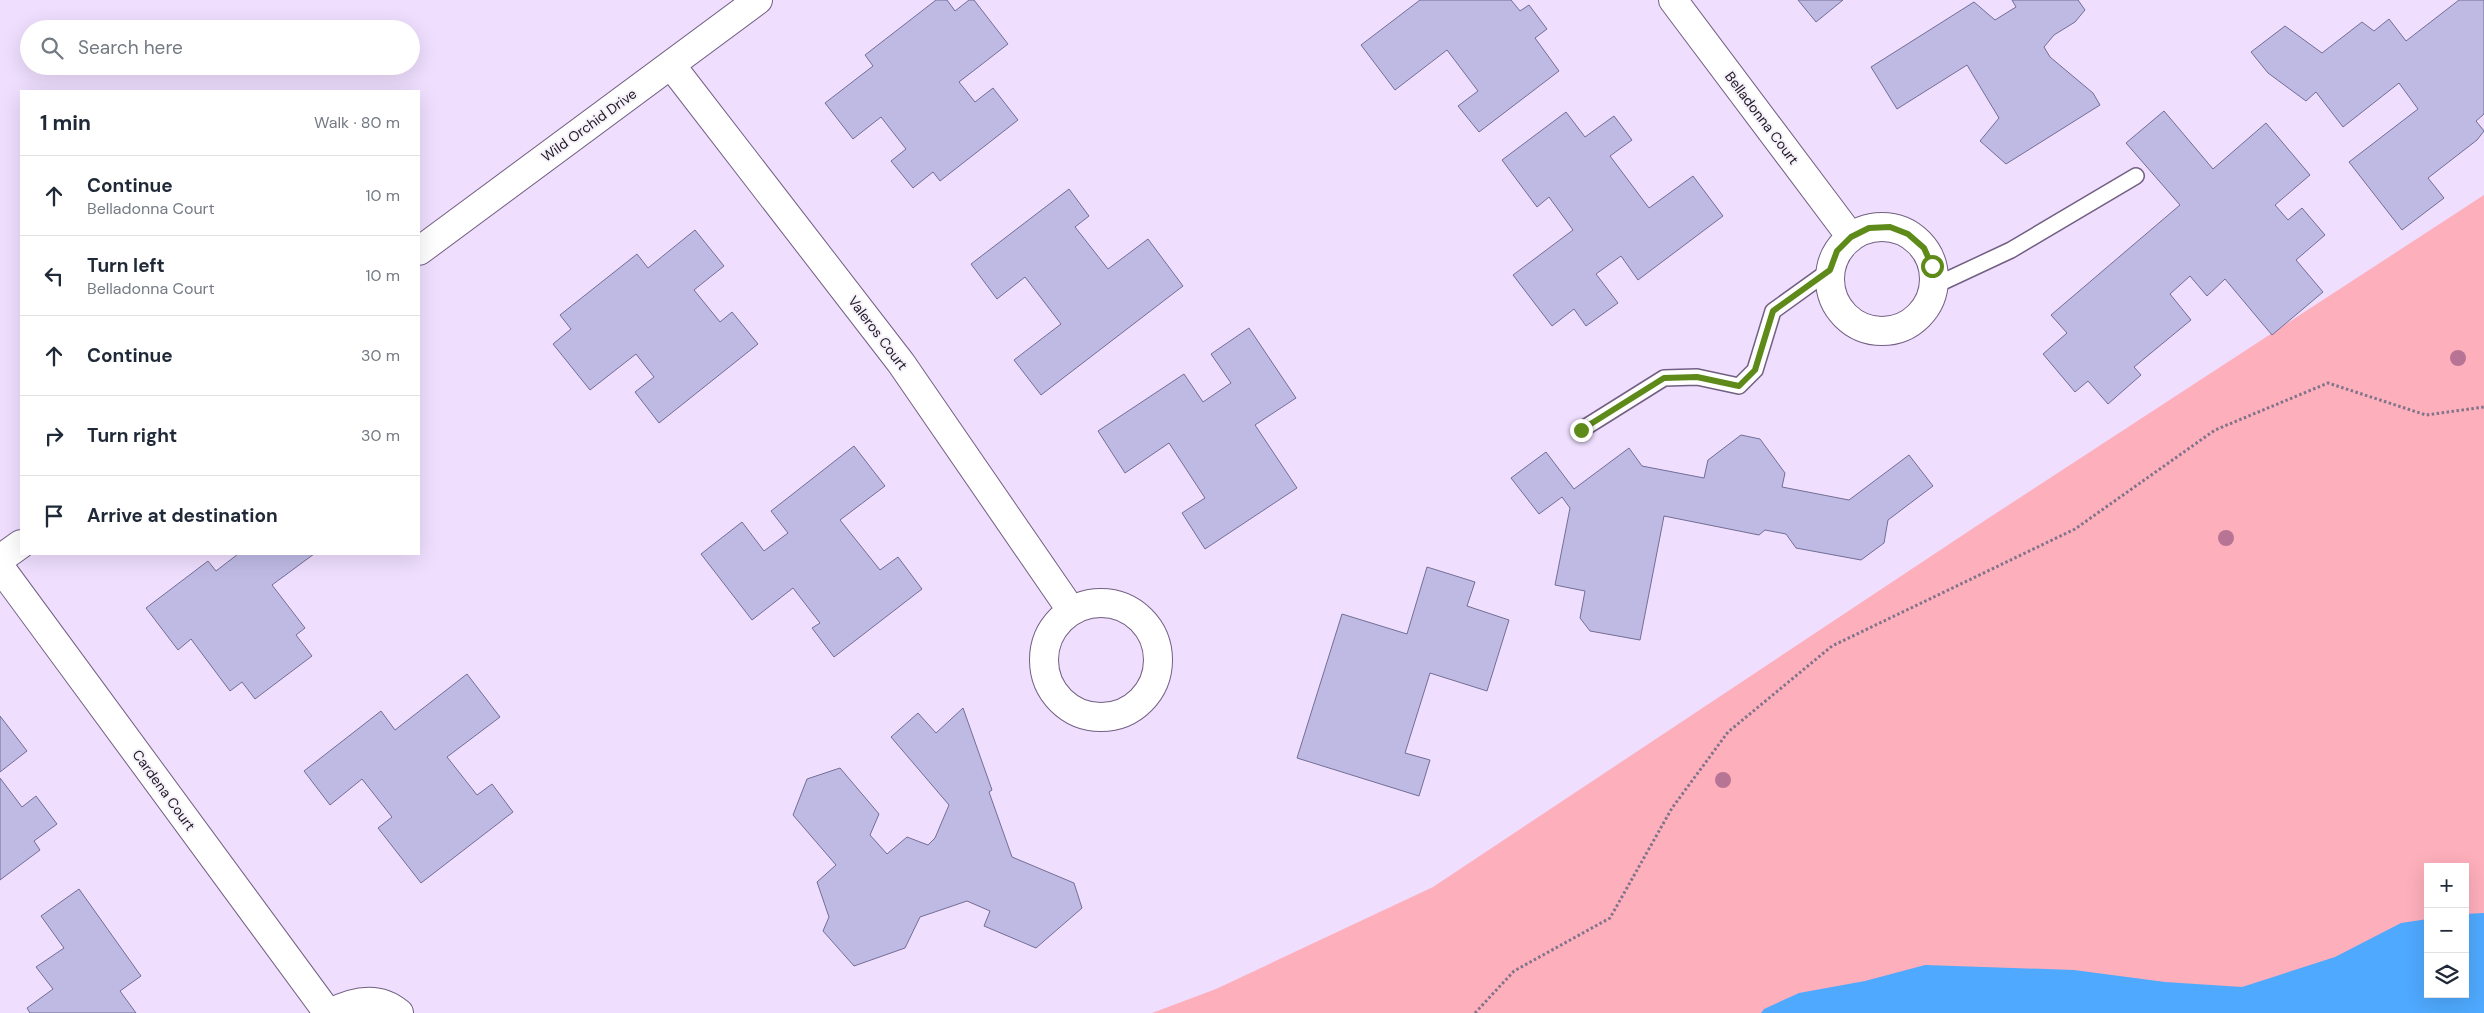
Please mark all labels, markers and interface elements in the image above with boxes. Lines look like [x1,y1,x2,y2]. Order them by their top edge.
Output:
search box [20,20,420,75]
icon: search [38,34,66,62]
text: Search here [78,35,183,60]
street label: Belladonna Court [1721,68,1803,168]
street label: Wild Orchid Drive [538,84,640,166]
text: 1 min [40,109,91,137]
text: Walk · 80 m [314,112,400,133]
text: Continue [87,173,173,198]
icon: ahead [40,182,68,210]
text: 10 m [366,185,400,206]
text: Belladonna Court [87,198,215,219]
text: Turn left [87,253,165,278]
route start [1921,255,1944,278]
icon: left [40,262,68,290]
text: 10 m [366,265,400,286]
text: Belladonna Court [87,278,215,299]
street label: Valeros Court [844,292,912,374]
icon: ahead [40,342,68,370]
text: Continue [87,343,173,368]
text: 30 m [361,345,400,366]
route end [1570,419,1593,442]
icon: right [40,422,68,450]
text: Turn right [87,423,177,448]
text: 30 m [361,425,400,446]
icon: arrive [40,502,68,530]
text: Arrive at destination [87,503,278,528]
street label: Cardena Court [129,746,199,834]
map controls [2424,863,2469,998]
button: + [2424,863,2469,908]
button: − [2424,908,2469,953]
button: layers [2424,953,2469,998]

